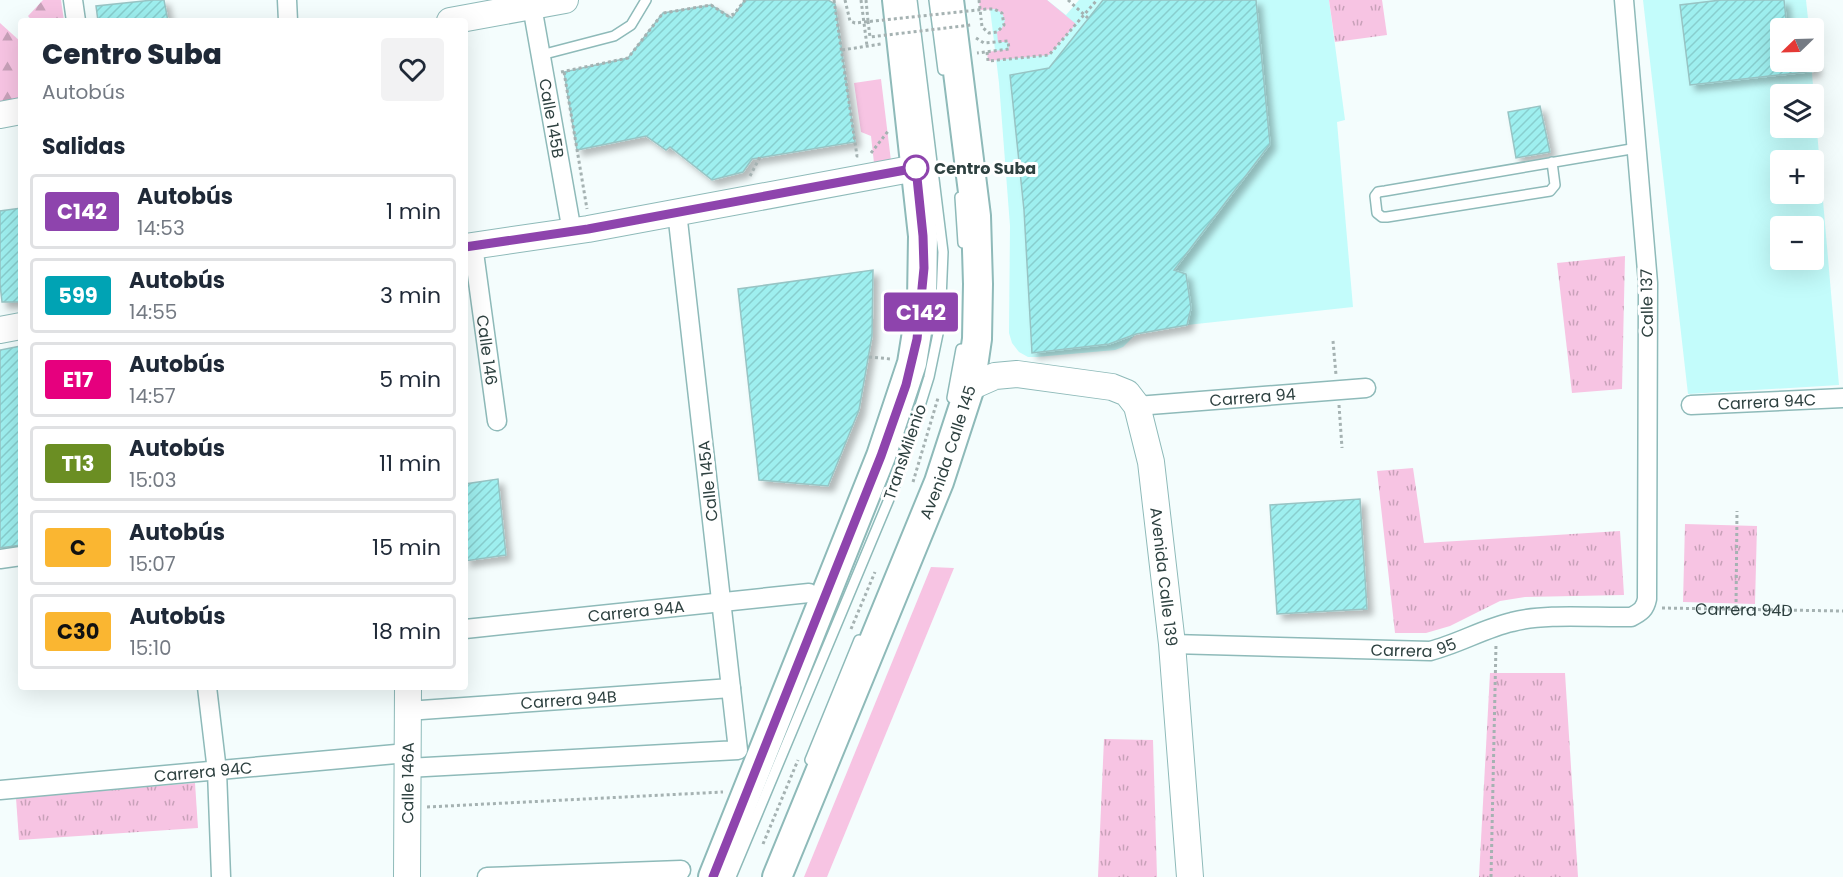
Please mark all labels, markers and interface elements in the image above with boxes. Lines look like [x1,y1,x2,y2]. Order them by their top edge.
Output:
north arrow [1770,18,1824,72]
map controls [1770,18,1824,270]
text: Centro Suba [42,35,222,74]
button: heart [381,38,444,101]
street label: Calle 145B [534,77,570,160]
text: Autobús [42,78,125,106]
button: layers [1770,84,1824,138]
text: Salidas [42,131,126,162]
button: + [1770,150,1824,204]
marker: Centro Suba [903,155,929,181]
place label: Centro Suba [934,157,1036,180]
text: Autobús [137,181,233,212]
text: 1 min [386,196,441,227]
text: C142 [57,197,107,226]
text: 14:53 [137,214,185,242]
button: − [1770,216,1824,270]
text: Autobús [129,265,225,296]
street label: Calle 137 [1635,268,1659,337]
text: 3 min [380,280,441,311]
text: 599 [58,281,98,310]
line badge: C142 [879,292,963,332]
text: 14:55 [129,298,177,326]
text: C142 [896,298,946,327]
street label: Calle 146 [471,313,503,387]
text: Autobús [129,349,225,380]
text: 5 min [379,364,441,395]
text: E17 [63,365,93,394]
text: 14:57 [129,382,176,410]
street label: Avenida Calle 145 [914,382,981,523]
street label: Carrera 94 [1209,382,1297,412]
street label: Carrera 94C [1717,388,1817,415]
street label: TransMilenio [878,401,932,503]
text: Autobús [129,433,225,464]
street label: Calle 145A [692,439,724,523]
text: 11 min [379,448,441,479]
text: T13 [61,449,95,478]
text: 15:03 [129,466,177,494]
street label: Avenida Calle 139 [1145,506,1184,647]
text: Autobús [129,517,225,548]
text: 15 min [372,532,441,563]
text: C [70,533,86,562]
text: 15:07 [129,550,176,578]
street label: Carrera 94A [587,595,686,628]
street label: Carrera 94D [1695,597,1793,622]
text: Autobús [129,601,225,632]
text: 18 min [372,616,441,647]
text: C30 [57,617,99,646]
street label: Carrera 95 [1370,632,1460,663]
text: 15:10 [129,634,172,662]
street label: Carrera 94B [520,685,618,714]
street label: Calle 146A [396,742,419,824]
street label: Carrera 94C [153,756,253,787]

